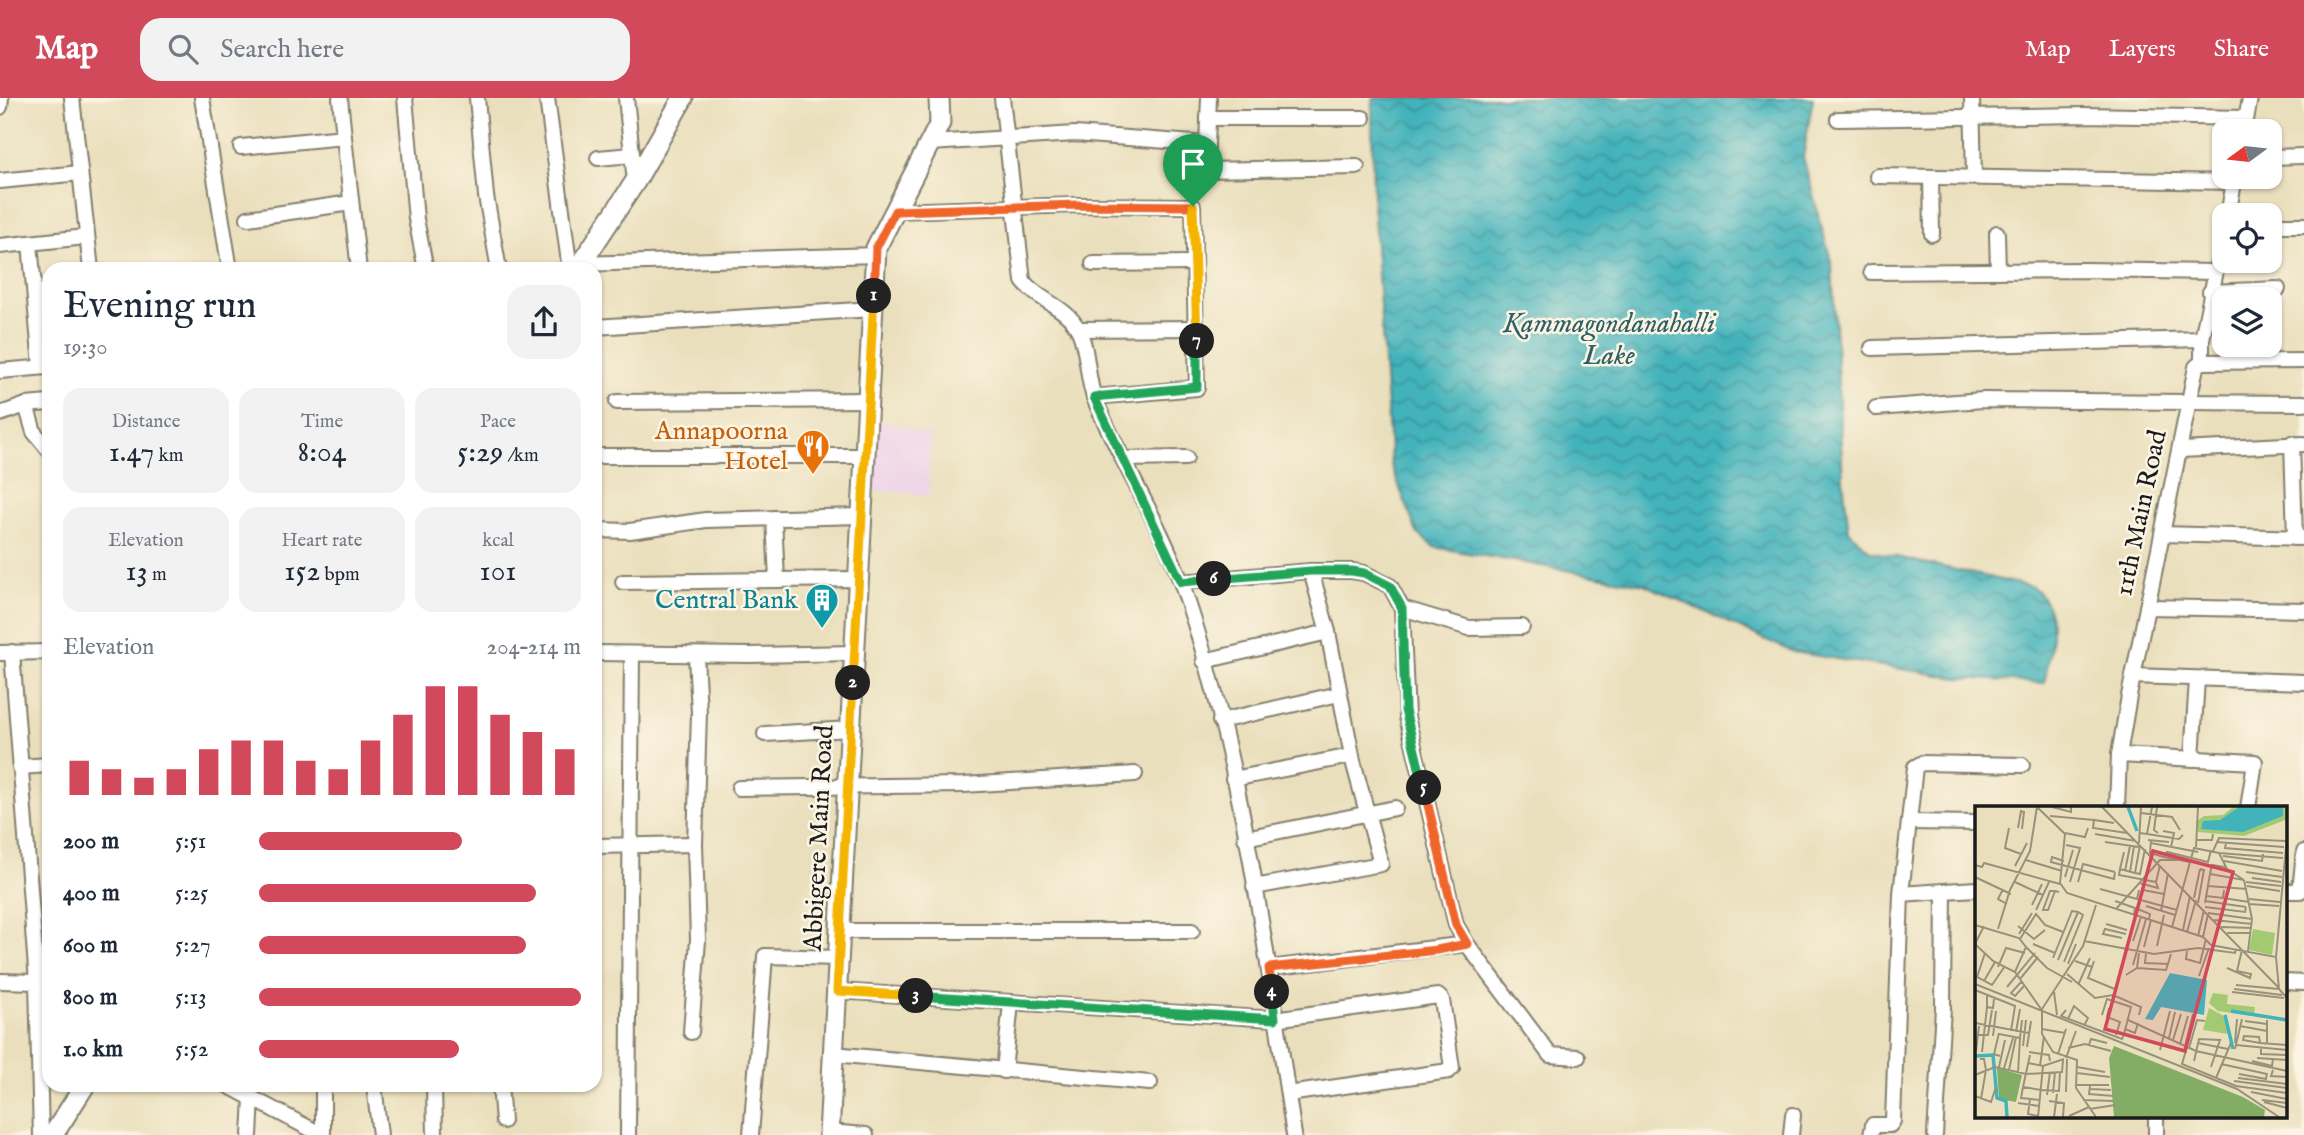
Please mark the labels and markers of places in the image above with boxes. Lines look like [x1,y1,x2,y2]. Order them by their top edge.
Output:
pin [1163,134,1223,206]
pin: 1 [856,278,892,314]
pin: 7 [1180,324,1214,358]
place label: Annapoorna Hotel [654,415,789,478]
restaurant icon: Annapoorna Hotel [794,427,832,476]
pin: 6 [1196,561,1232,596]
building icon: Central Bank [803,581,841,630]
place label: Central Bank [655,584,799,617]
pin: 2 [836,666,870,700]
pin: 5 [1406,770,1442,806]
pin: 4 [1254,974,1290,1010]
pin: 3 [898,978,934,1014]

